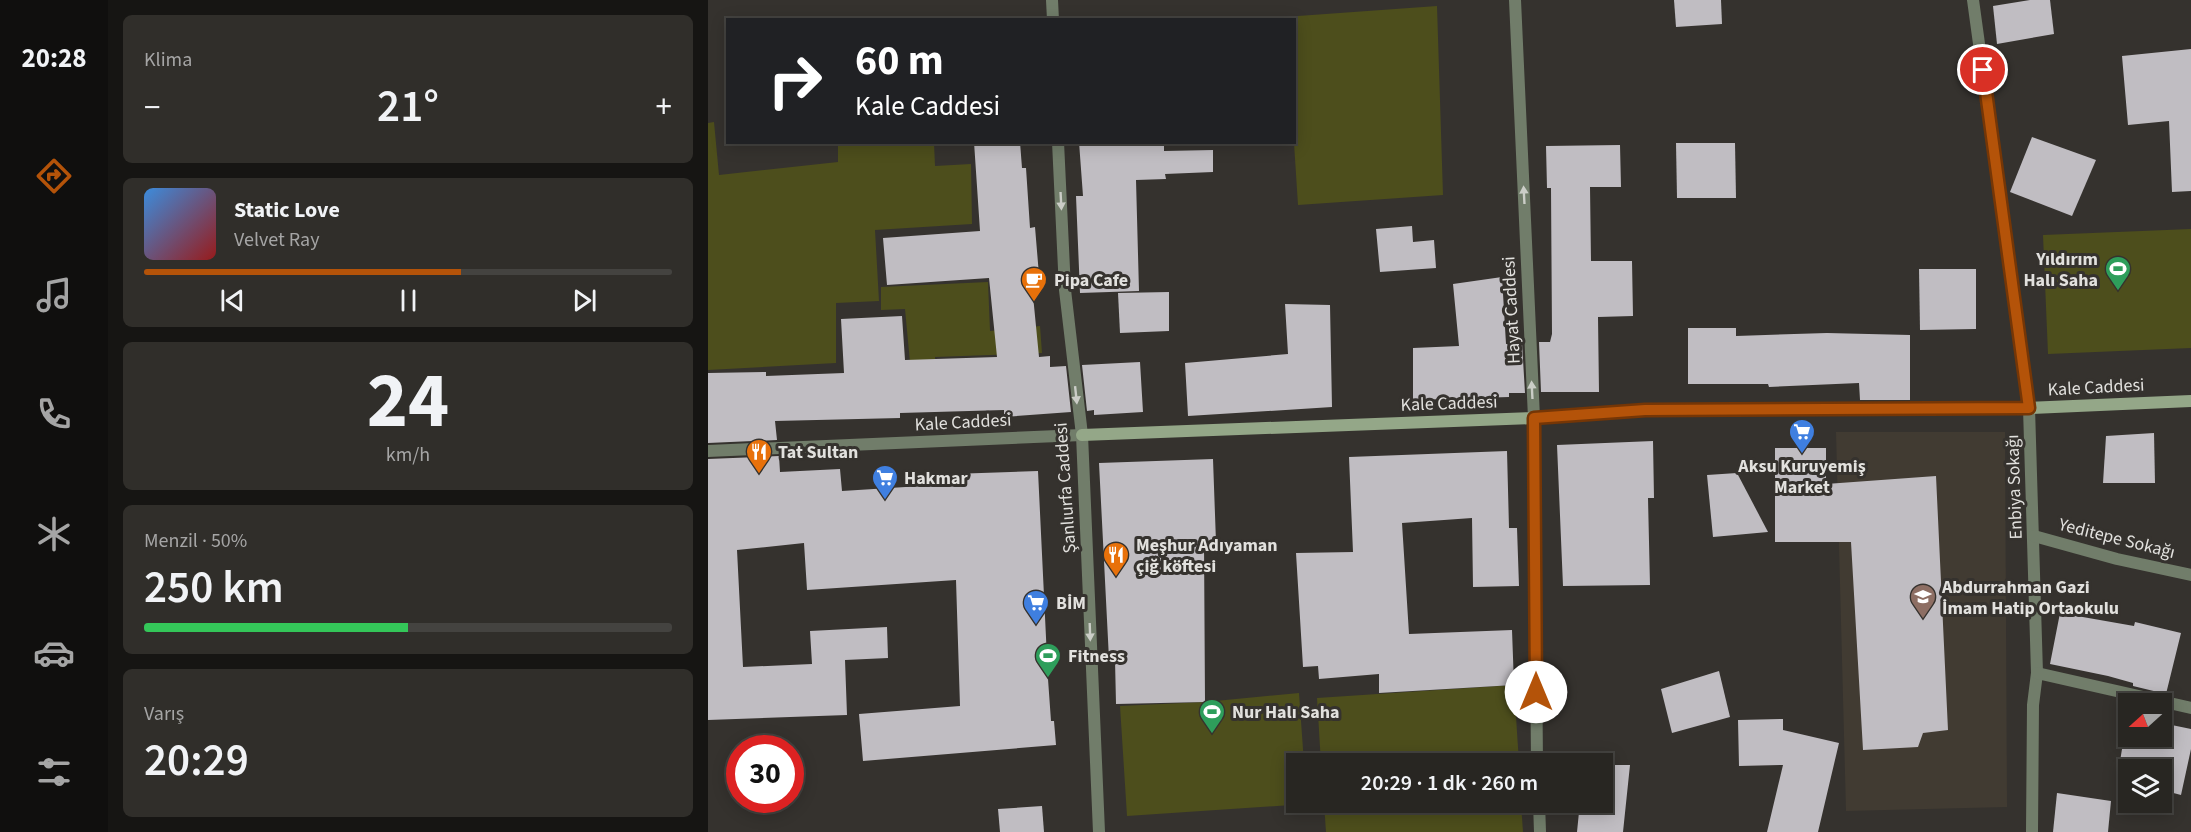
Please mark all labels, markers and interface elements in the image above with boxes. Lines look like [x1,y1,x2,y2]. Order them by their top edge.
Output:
text: 60 m [855,31,944,91]
text: 20:28 [21,39,87,78]
icon: right [756,42,834,120]
pin [1957,44,2008,95]
text: Klima [144,46,192,74]
icon: arrive [1966,53,1999,86]
text: 21° [377,75,439,139]
text: − [144,84,160,131]
text: + [656,84,672,131]
text: Kale Caddesi [855,87,1000,126]
icon: directions [33,155,75,197]
one-way arrow [1519,186,1528,205]
one-way arrow [1057,191,1066,210]
text: Static Love [234,194,340,226]
text: Velvet Ray [234,226,320,254]
place label: Yıldırım Halı Saha [2023,247,2098,293]
sports icon: Yıldırım Halı Saha [2103,254,2133,292]
street label: Hayat Caddesi [1496,256,1527,364]
cafe icon: Pipa Cafe [1019,265,1049,303]
place label: Pipa Cafe [1054,268,1128,293]
icon: music [33,274,75,316]
icon: previous [216,284,249,317]
icon: pause [392,284,425,317]
icon: next [568,284,601,317]
text: 24 [367,346,449,457]
street label: Kale Caddesi [2047,372,2145,403]
one-way arrow [1528,381,1537,400]
one-way arrow [1071,386,1081,405]
street label: Kale Caddesi [1400,389,1498,418]
icon: phone [33,393,75,435]
street label: Kale Caddesi [914,407,1012,438]
supermarket icon: Aksu Kuruyemiş Market [1787,417,1817,455]
street label: Şanlıurfa Caddesi [1048,422,1083,554]
street label: Enbiya Sokağı [2000,434,2029,540]
restaurant icon: Tat Sultan [744,437,774,475]
place label: Tat Sultan [778,440,858,465]
text: km/h [386,441,430,469]
place label: Aksu Kuruyemiş Market [1737,454,1866,500]
supermarket icon: Hakmar [870,463,900,501]
place label: Hakmar [904,466,968,491]
street label: Yeditepe Sokağı [2055,512,2178,565]
icon: climate [33,513,75,555]
text: Menzil · 50% [144,527,247,555]
place label: Meşhur Adıyaman çiğ köftesi [1136,533,1278,579]
restaurant icon: Meşhur Adıyaman çiğ köftesi [1101,540,1131,578]
text: 250 km [144,556,284,620]
place label: Abdurrahman Gazi İmam Hatip Ortaokulu [1941,575,2119,621]
school or university icon: Abdurrahman Gazi İmam Hatip Ortaokulu [1908,582,1938,620]
supermarket icon: BİM [1021,588,1051,626]
place label: BİM [1056,591,1086,616]
one-way arrow [1086,622,1095,641]
icon: car [33,632,75,674]
sports icon: Fitness [1033,641,1063,679]
place label: Fitness [1068,644,1125,669]
position arrow [1504,660,1568,724]
north arrow [2118,693,2172,747]
map controls [2118,693,2172,813]
sports icon: Nur Halı Saha [1197,697,1227,735]
text: Varış [144,700,184,728]
place label: Nur Halı Saha [1232,700,1340,725]
text: 20:29 [144,729,249,793]
speed limit sign: 30 [726,735,804,813]
icon: filters [33,751,75,793]
button: layers [2118,759,2172,813]
text: 20:29 · 1 dk · 260 m [1361,767,1538,799]

